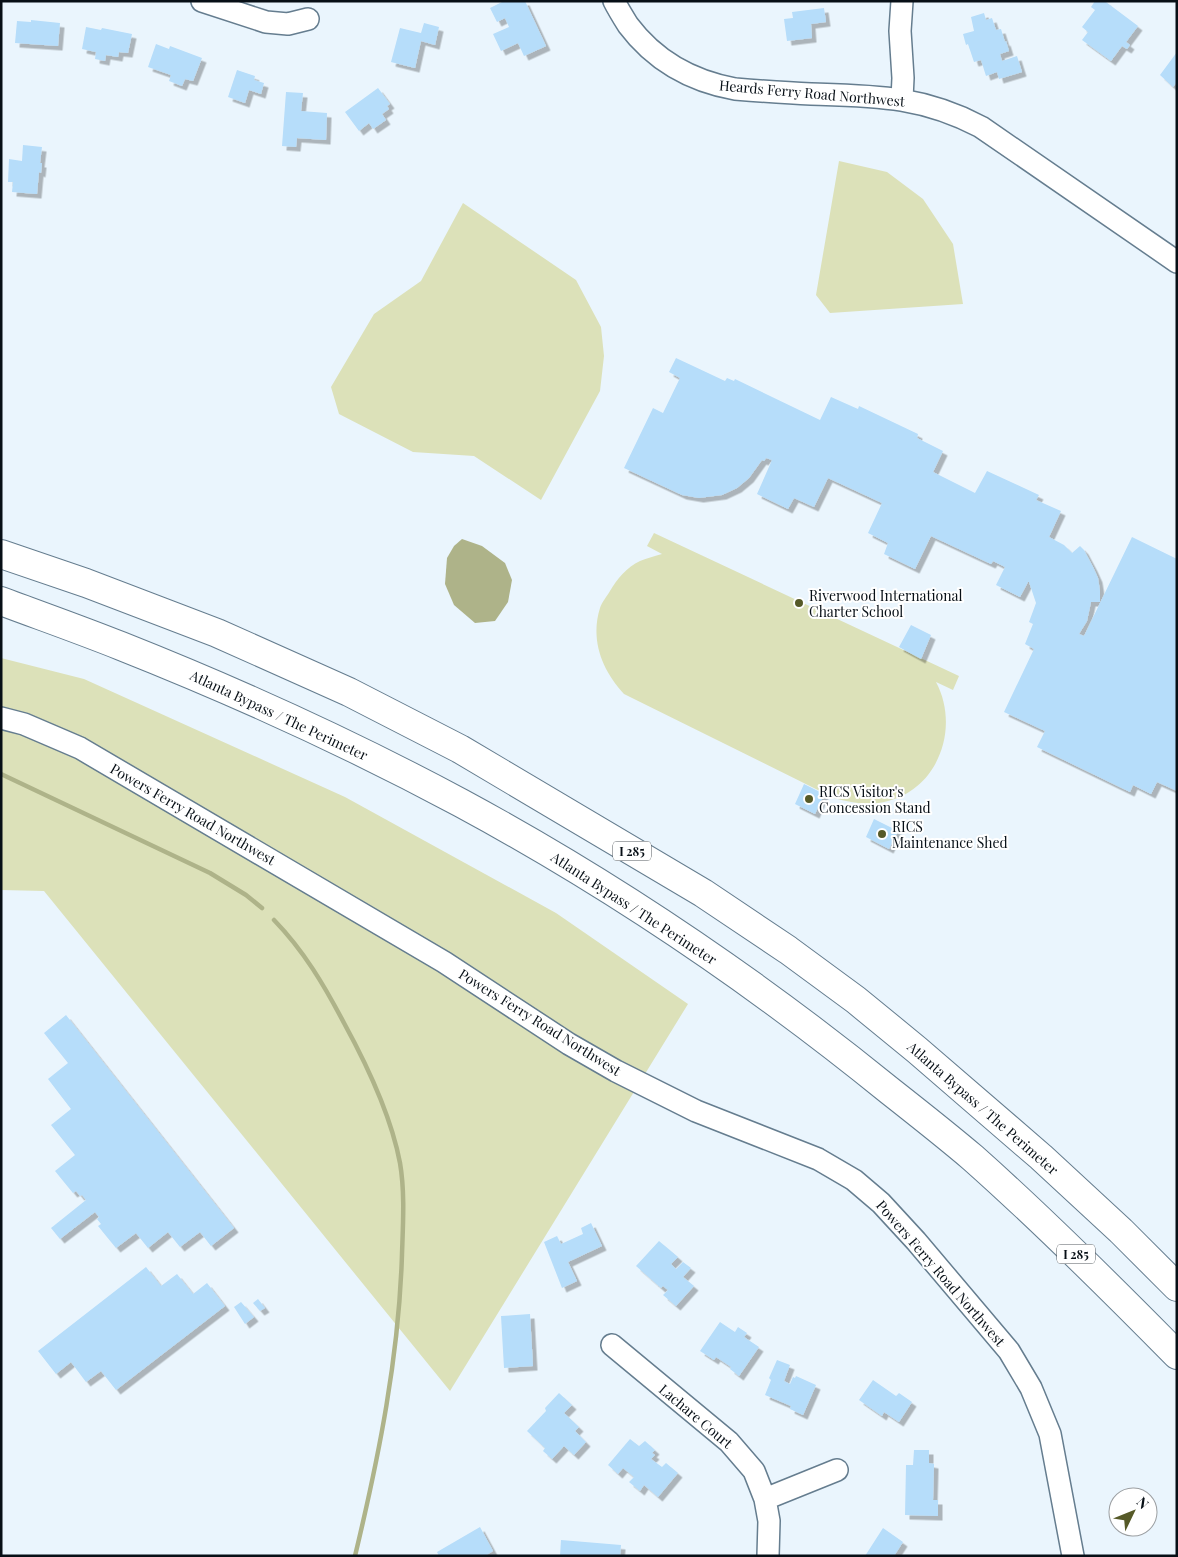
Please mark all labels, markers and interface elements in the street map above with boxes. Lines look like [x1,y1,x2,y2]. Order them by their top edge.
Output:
street label: Heards Ferry Road Northwest [718,75,907,111]
place label: Riverwood International Charter School [809,586,963,621]
marker: Riverwood International Charter School [793,597,805,609]
street label: Atlanta Bypass / The Perimeter [186,665,372,765]
street label: Powers Ferry Road Northwest [107,759,280,870]
place label: RICS Visitor's Concession Stand [819,782,931,817]
marker: RICS Visitor's Concession Stand [803,793,815,805]
place label: RICS Maintenance Shed [892,817,1008,852]
marker: RICS Maintenance Shed [876,828,888,840]
road number: I 285 [613,841,651,860]
street label: Atlanta Bypass / The Perimeter [547,847,721,969]
street label: Powers Ferry Road Northwest [455,964,625,1080]
street label: Atlanta Bypass / The Perimeter [903,1037,1063,1179]
street label: Powers Ferry Road Northwest [872,1196,1010,1351]
road number: I 285 [1057,1244,1095,1264]
street label: Lachare Court [655,1380,738,1453]
north arrow [1108,1487,1158,1537]
text: N [1132,1493,1153,1513]

